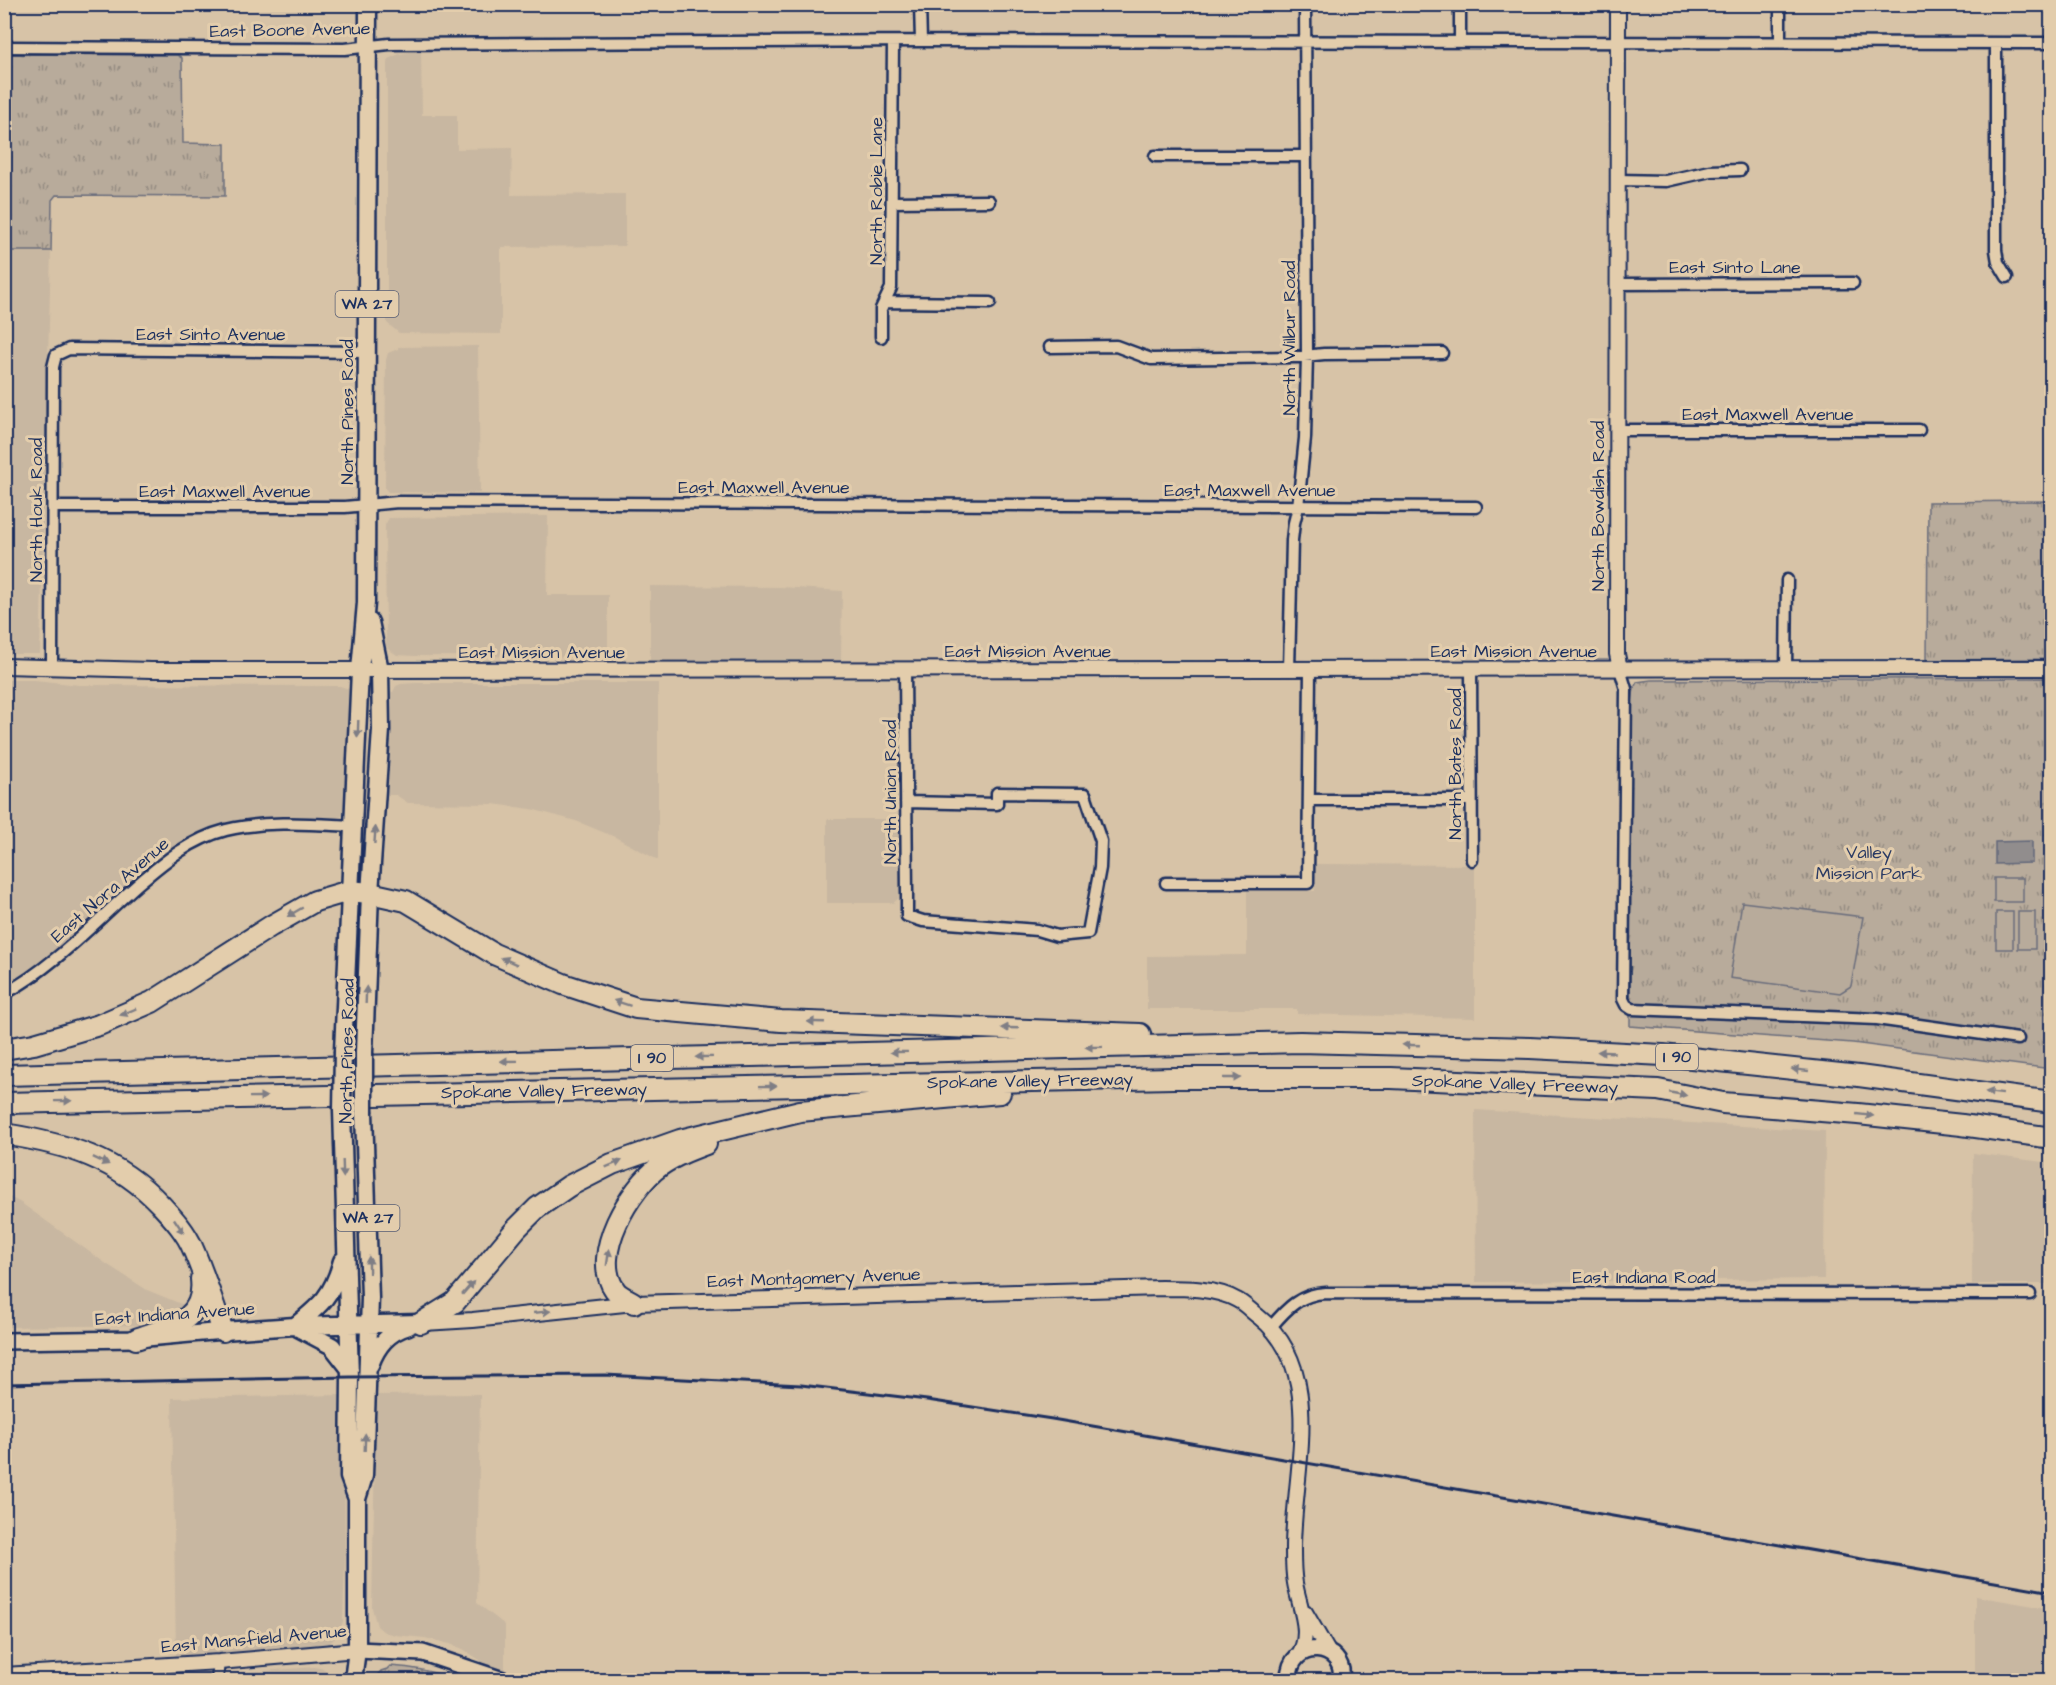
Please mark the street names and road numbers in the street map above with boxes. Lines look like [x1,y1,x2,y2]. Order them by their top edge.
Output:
street label: East Boone Avenue [209,16,371,44]
street label: North Robie Lane [864,117,889,265]
street label: East Sinto Lane [1669,255,1801,280]
street label: North Wilbur Road [1277,261,1302,415]
road number: WA 27 [336,291,398,317]
street label: East Sinto Avenue [136,322,286,347]
street label: North Pines Road [335,339,360,485]
street label: East Maxwell Avenue [1682,402,1854,427]
street label: North Bowdish Road [1586,421,1611,591]
street label: North Houk Road [24,438,49,582]
street label: East Maxwell Avenue [678,475,850,500]
street label: East Maxwell Avenue [1164,478,1336,503]
street label: East Maxwell Avenue [139,479,311,504]
street label: East Mission Avenue [945,639,1112,664]
street label: East Mission Avenue [1431,639,1598,664]
street label: East Mission Avenue [459,640,626,665]
street label: North Bates Road [1443,688,1468,840]
street label: North Union Road [878,720,903,864]
street label: East Nora Avenue [45,831,175,948]
street label: North Pines Road [333,978,361,1124]
road number: I 90 [1656,1044,1698,1070]
road number: I 90 [631,1045,673,1071]
street label: Spokane Valley Freeway [927,1067,1133,1096]
street label: Spokane Valley Freeway [1411,1068,1619,1101]
street label: Spokane Valley Freeway [441,1077,647,1106]
road number: WA 27 [336,1205,400,1231]
street label: East Montgomery Avenue [707,1262,921,1295]
street label: East Indiana Road [1573,1265,1715,1290]
street label: East Indiana Avenue [94,1296,256,1332]
street label: East Mansfield Avenue [160,1618,348,1660]

